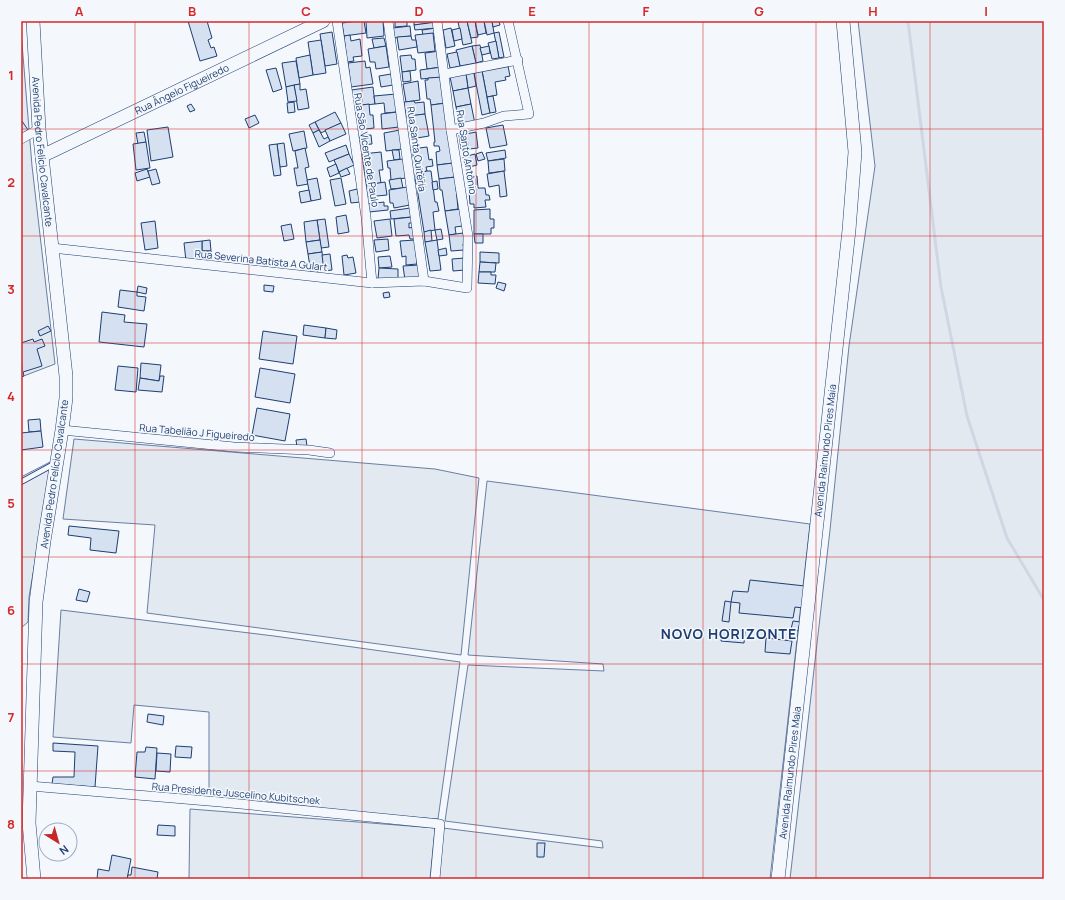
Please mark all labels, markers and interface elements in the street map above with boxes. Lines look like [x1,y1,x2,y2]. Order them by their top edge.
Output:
text: A [75,2,84,20]
text: B [188,2,196,20]
text: C [301,2,311,20]
text: D [414,2,424,20]
text: E [528,2,536,20]
text: F [643,2,650,20]
text: G [754,2,764,20]
text: H [868,2,878,20]
text: I [984,2,988,20]
street label: Rua Ângelo Figueiredo [132,60,231,117]
text: 1 [8,66,14,84]
street label: Avenida Pedro Felício Cavalcante [29,76,57,227]
street label: Rua São Vicente de Paulo [351,92,383,208]
street label: Rua Santa Quitéria [404,105,430,193]
street label: Rua Santo Antônio [453,109,481,195]
text: 2 [7,173,15,191]
street label: Rua Severina Batista A Gulart [194,246,328,274]
text: 3 [7,280,15,298]
street label: Avenida Raimundo Pires Maia [811,383,839,518]
text: 4 [7,387,15,405]
street label: Avenida Pedro Felício Cavalcante [37,398,71,549]
street label: Rua Tabelião J Figueiredo [139,420,255,444]
text: 5 [7,494,15,512]
text: 6 [7,601,15,619]
district label: NOVO HORIZONTE [661,624,797,643]
street label: Avenida Raimundo Pires Maia [775,705,804,840]
text: 7 [8,708,15,726]
street label: Rua Presidente Juscelino Kubitschek [151,779,322,807]
text: 8 [7,815,15,833]
north arrow [38,822,78,862]
text: N [57,842,72,859]

